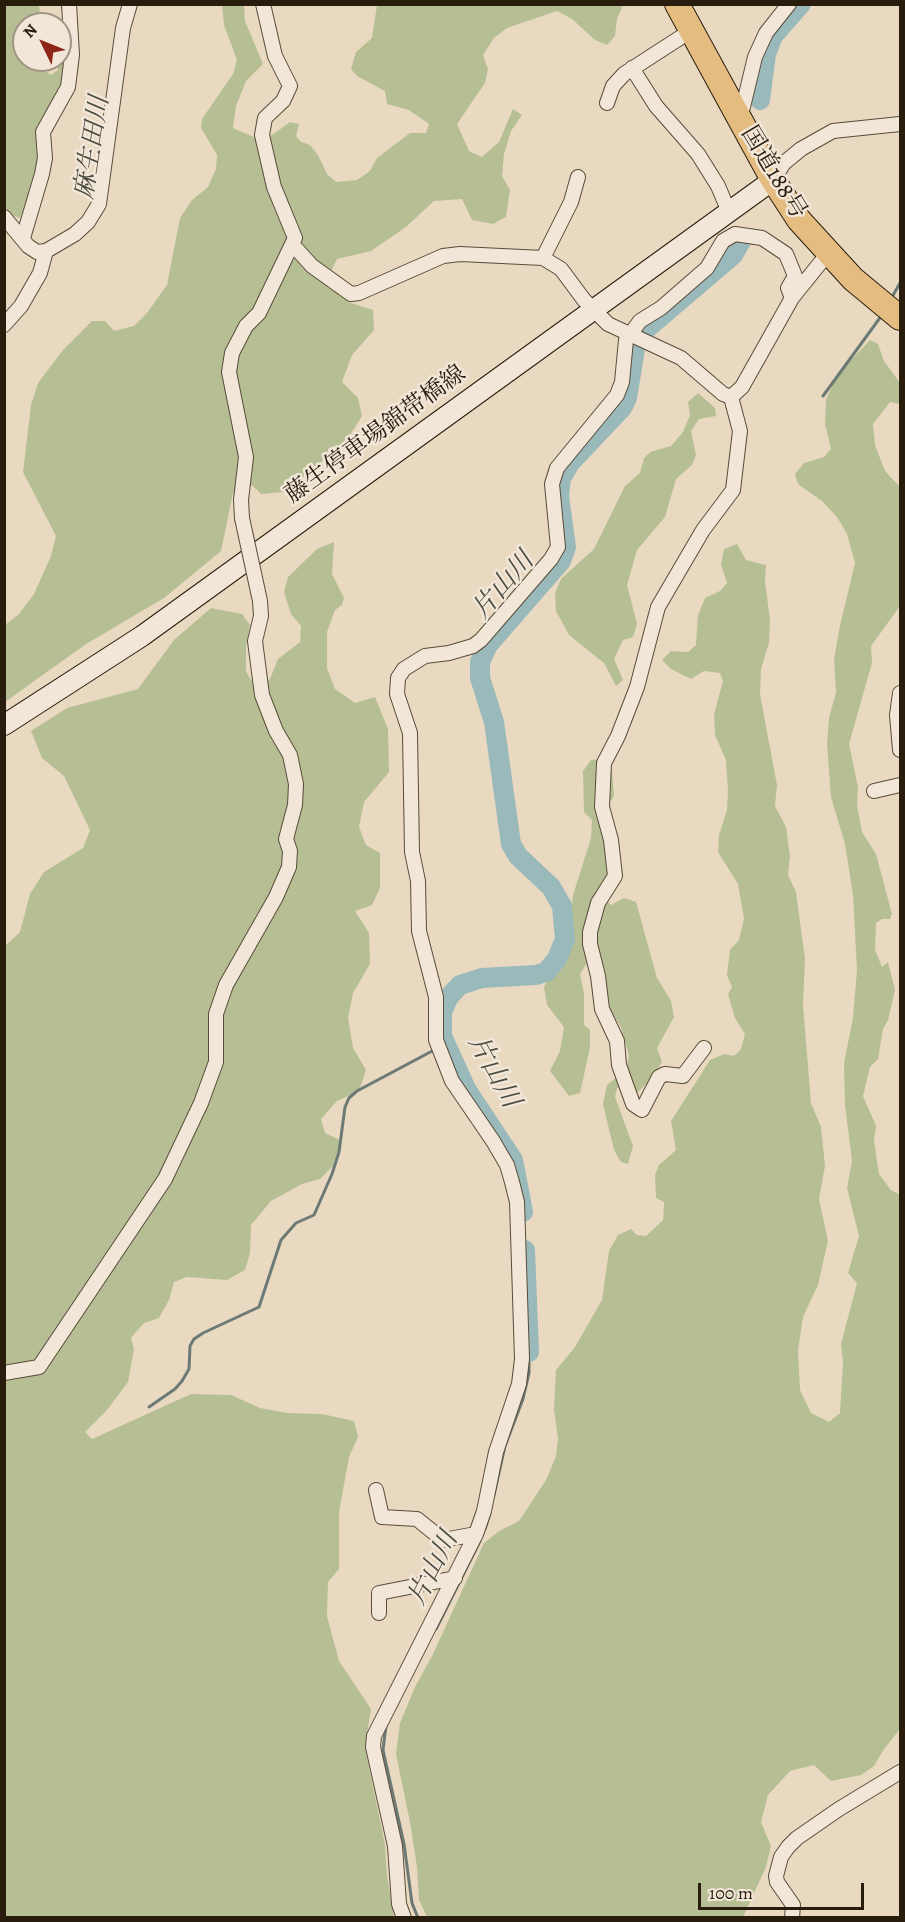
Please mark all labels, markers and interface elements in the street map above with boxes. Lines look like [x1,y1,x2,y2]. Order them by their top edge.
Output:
north arrow [12,12,72,72]
text: N [18,19,42,43]
water label: 麻生田川 [69,94,117,202]
street label: 国道188号 [734,121,812,225]
street label: 藤生停車場錦帯橋線 [280,360,472,510]
water label: 片山川 [467,546,541,626]
water label: 片山川 [460,1030,526,1114]
water label: 片山川 [402,1527,466,1611]
scale bar [701,1871,868,1909]
text: 100 m [709,1881,753,1905]

